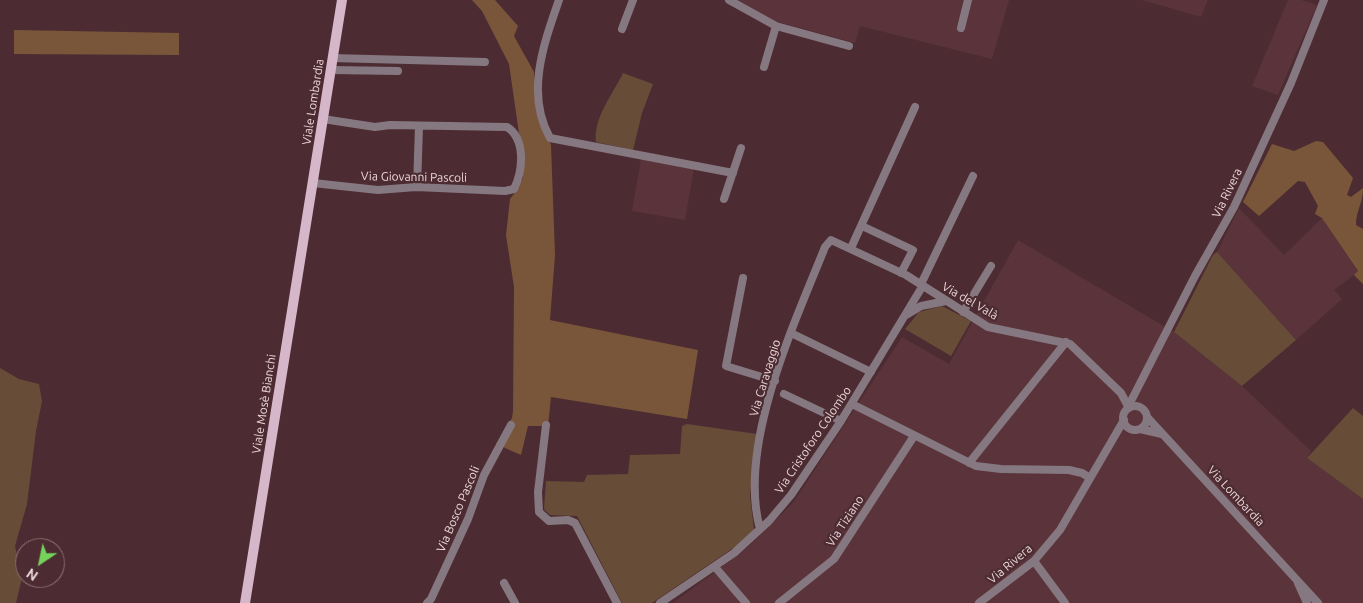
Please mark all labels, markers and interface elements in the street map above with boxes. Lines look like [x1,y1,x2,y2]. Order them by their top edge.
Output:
street label: Viale Lombardia [299,58,327,146]
street label: Via Rivera [1209,166,1245,220]
street label: Via Giovanni Pascoli [361,169,467,185]
street label: Via del Valà [939,279,1001,323]
street label: Via Caravaggio [746,338,784,418]
street label: Viale Mosè Bianchi [249,353,279,455]
street label: Via Cristoforo Colombo [772,384,854,496]
street label: Via Lombardia [1204,463,1268,529]
street label: Via Bosco Pascoli [433,464,483,554]
street label: Via Tiziano [823,493,867,549]
north arrow [15,538,65,588]
street label: Via Rivera [985,541,1035,587]
text: N [23,565,41,584]

